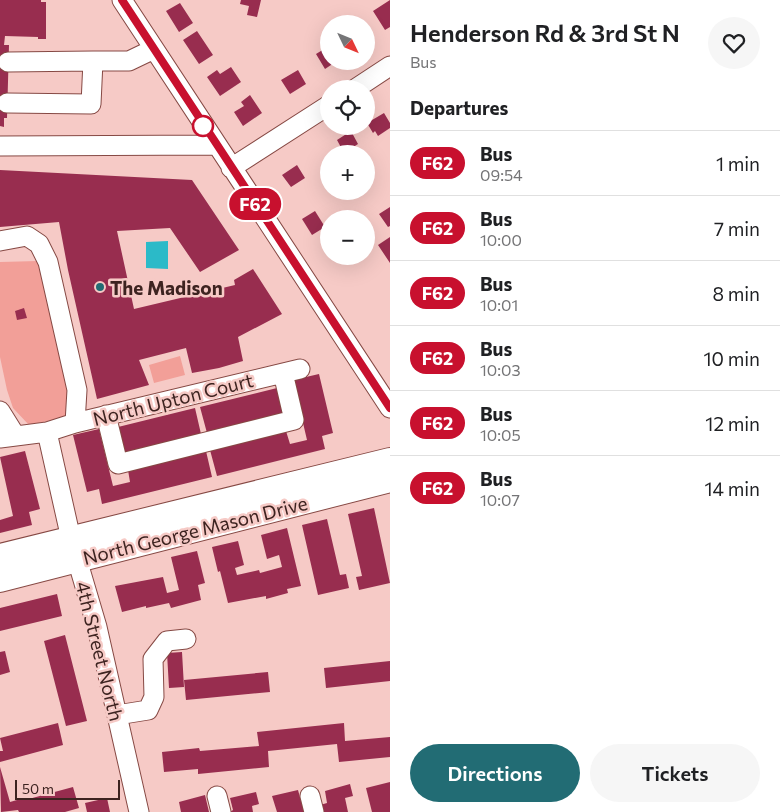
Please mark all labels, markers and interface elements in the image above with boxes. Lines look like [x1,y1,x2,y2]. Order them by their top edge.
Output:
north arrow [320,15,375,70]
map controls [320,15,375,265]
button: heart [708,17,760,69]
text: Henderson Rd & 3rd St N [410,18,680,47]
text: Bus [410,52,437,71]
button: locate [320,80,375,135]
text: Departures [410,96,508,119]
unlabelled marker [192,115,214,137]
text: Bus [480,142,512,165]
button: + [320,145,375,200]
text: F62 [422,152,453,174]
text: 1 min [716,152,760,175]
text: 09:54 [480,165,523,184]
line badge: F62 [226,188,284,220]
text: F62 [239,193,271,215]
text: Bus [480,207,512,230]
button: − [320,210,375,265]
text: F62 [422,217,453,239]
text: 7 min [714,217,760,240]
text: 10:00 [480,230,522,249]
text: Bus [480,272,512,295]
place label: The Madison [110,276,223,299]
marker: The Madison [94,281,106,293]
text: F62 [422,282,453,304]
text: 8 min [712,282,760,305]
text: 10:01 [480,295,518,314]
text: Bus [480,337,512,360]
text: F62 [422,347,453,369]
text: 10 min [703,347,760,370]
text: 10:03 [480,360,521,379]
street label: North Upton Court [90,368,256,430]
text: Bus [480,402,512,425]
text: F62 [422,412,453,434]
text: 12 min [705,412,760,435]
text: 10:05 [480,425,521,444]
text: Bus [480,467,512,490]
text: F62 [422,477,453,499]
text: 14 min [704,477,760,500]
text: 10:07 [480,490,520,509]
street label: North George Mason Drive [80,491,310,569]
street label: 4th Street North [72,579,128,723]
button: Directions [410,744,580,802]
button: Tickets [590,744,760,802]
scale bar [15,777,120,800]
text: 50 m [22,780,54,797]

